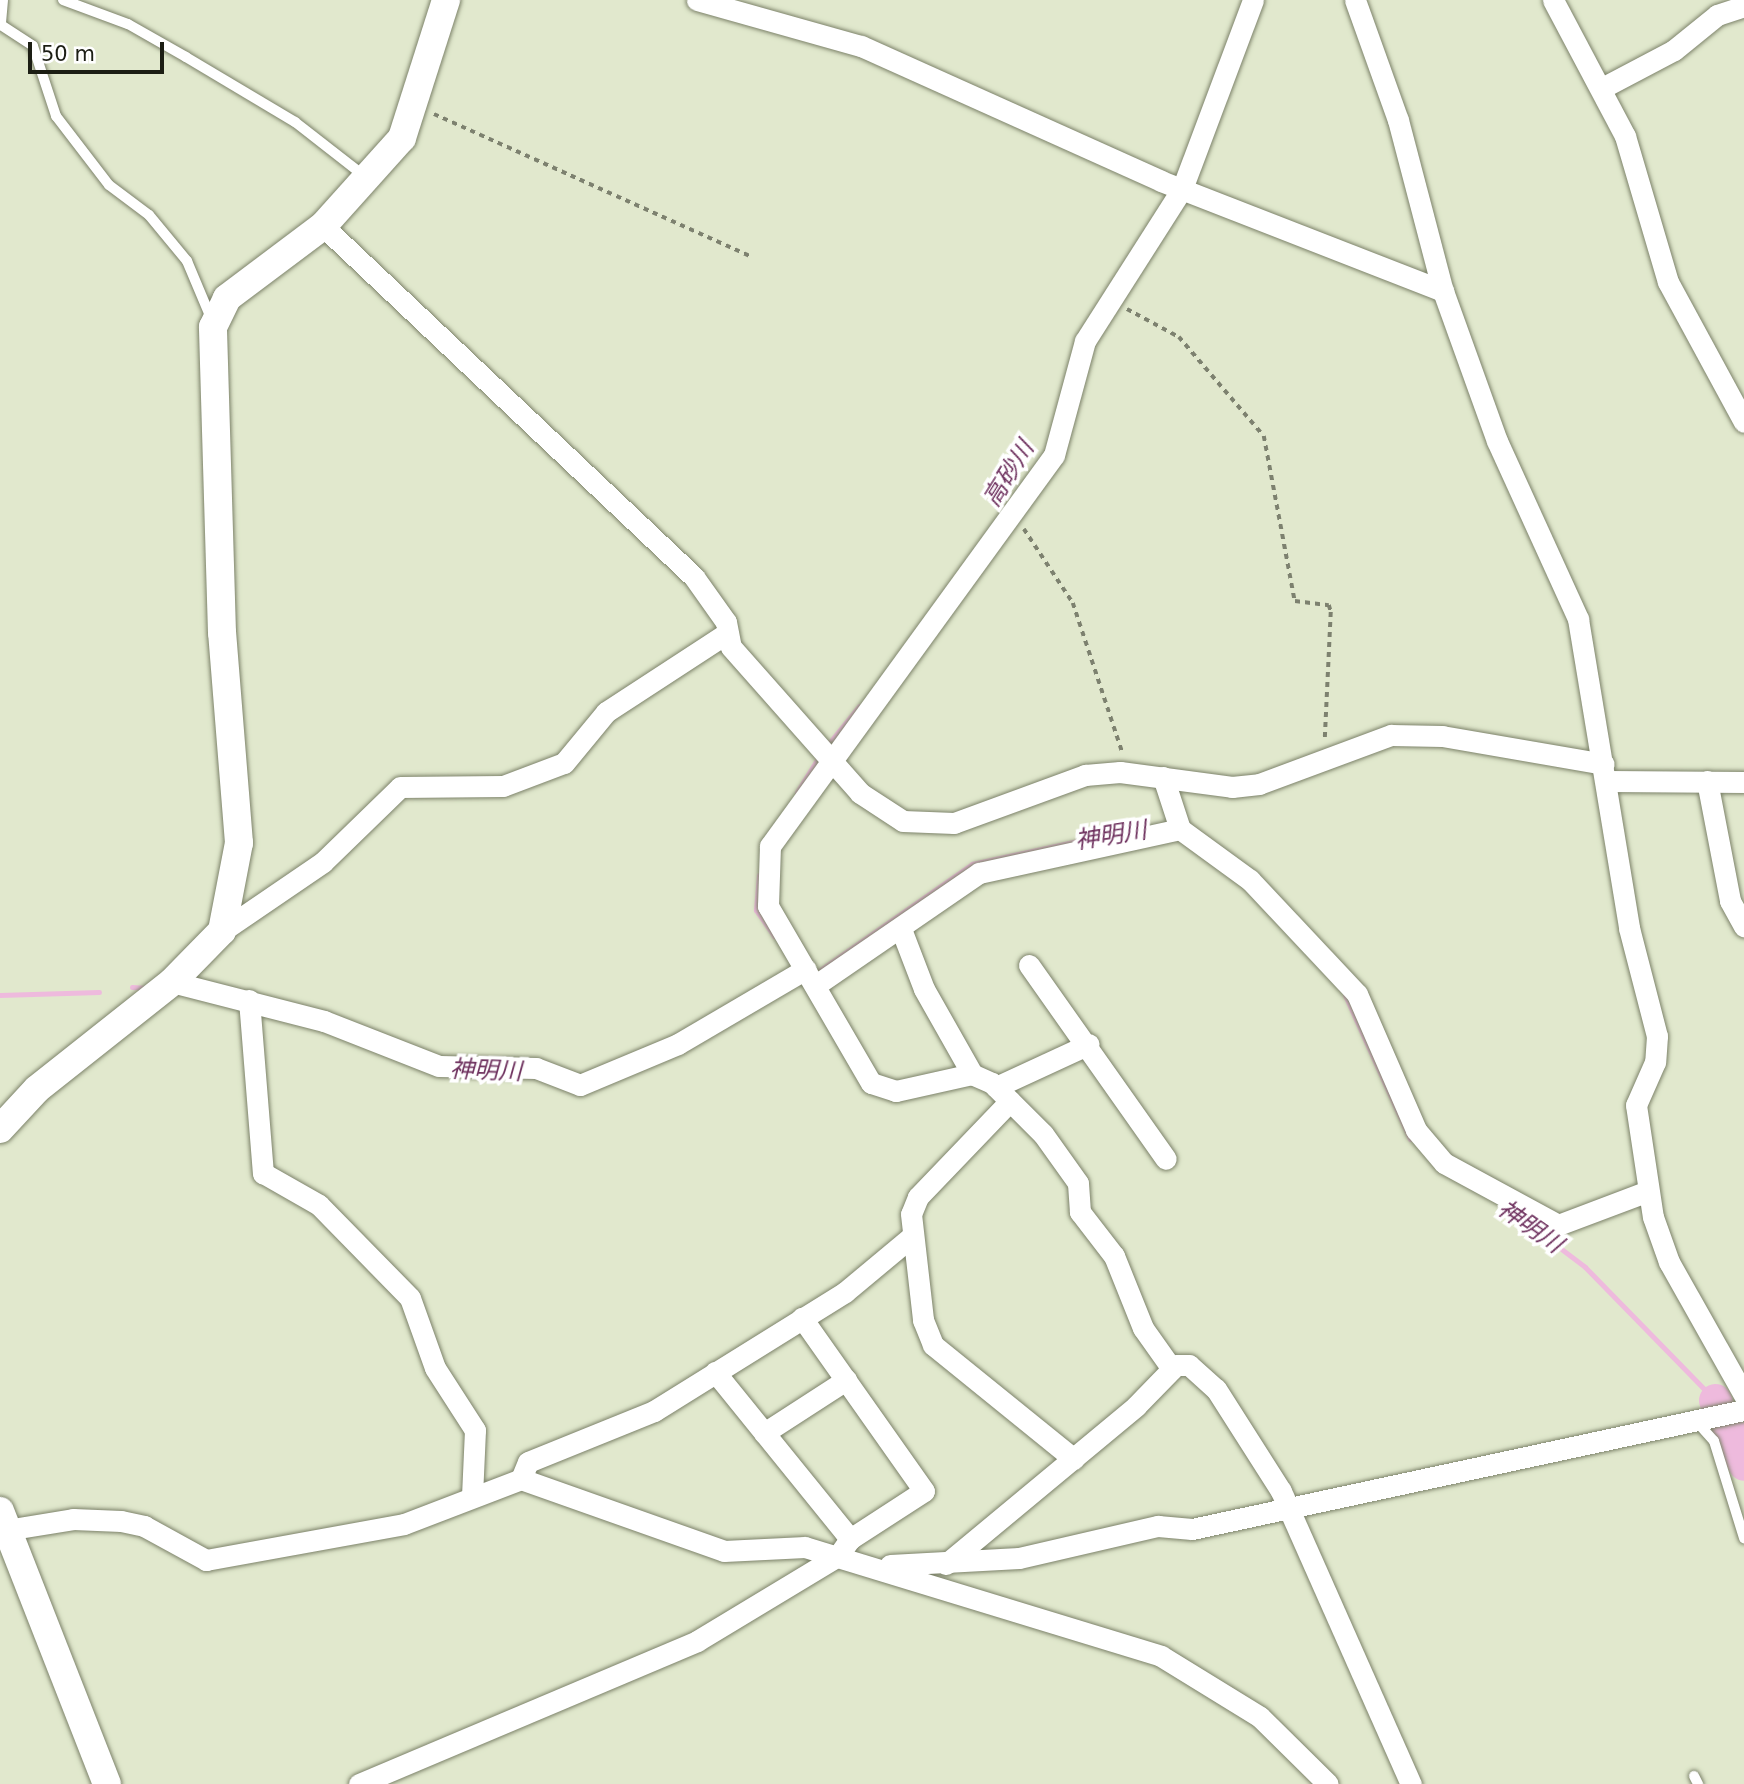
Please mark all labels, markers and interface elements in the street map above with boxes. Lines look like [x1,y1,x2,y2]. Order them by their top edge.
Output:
scale bar [32,28,168,72]
text: 50 m [41,42,95,66]
water label: 高砂川 [978,436,1040,512]
water label: 神明川 [1073,816,1149,856]
water label: 神明川 [450,1055,522,1087]
water label: 神明川 [1492,1195,1568,1259]

